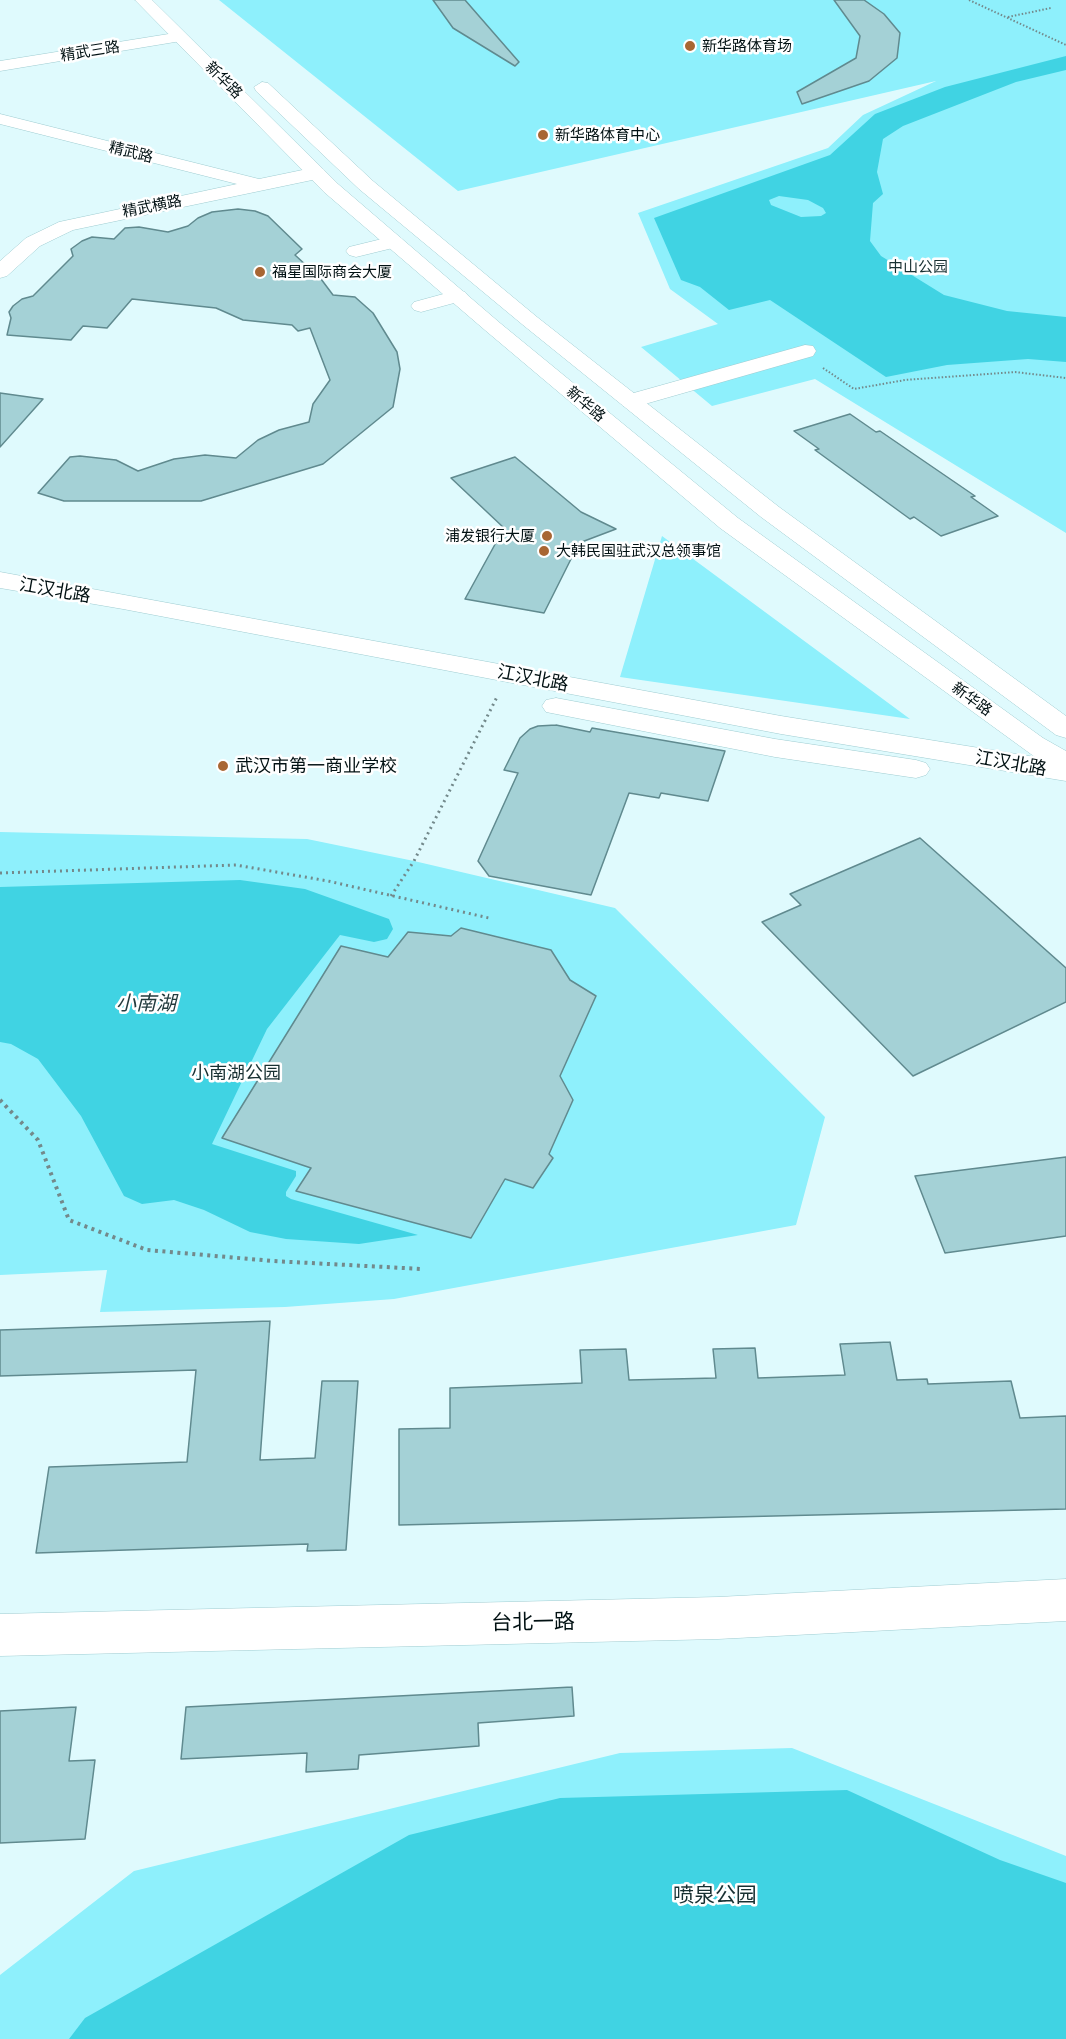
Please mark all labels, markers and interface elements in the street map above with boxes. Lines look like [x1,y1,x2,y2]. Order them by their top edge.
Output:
street label: 精武三路 [59,37,121,65]
place label: 新华路体育场 [702,37,792,55]
marker: 新华路体育场 [683,39,697,53]
street label: 新华路 [202,58,246,102]
place label: 新华路体育中心 [555,126,660,144]
marker: 新华路体育中心 [536,128,550,142]
street label: 精武路 [107,138,155,166]
street label: 精武横路 [121,191,183,221]
park label: 中山公园 [888,258,948,276]
place label: 福星国际商会大厦 [272,263,392,281]
marker: 福星国际商会大厦 [253,265,267,279]
street label: 新华路 [563,383,609,425]
place label: 浦发银行大厦 [445,527,535,545]
marker: 浦发银行大厦 [540,529,554,543]
place label: 大韩民国驻武汉总领事馆 [556,542,721,560]
marker: 大韩民国驻武汉总领事馆 [537,544,551,558]
street label: 江汉北路 [18,573,92,607]
street label: 江汉北路 [496,661,570,695]
street label: 新华路 [949,678,995,720]
street label: 江汉北路 [974,746,1048,780]
place label: 武汉市第一商业学校 [235,755,397,777]
marker: 武汉市第一商业学校 [216,759,230,773]
water label: 小南湖 [116,991,176,1015]
park label: 小南湖公园 [191,1062,281,1084]
street label: 台北一路 [491,1609,575,1635]
park label: 喷泉公园 [673,1882,757,1908]

